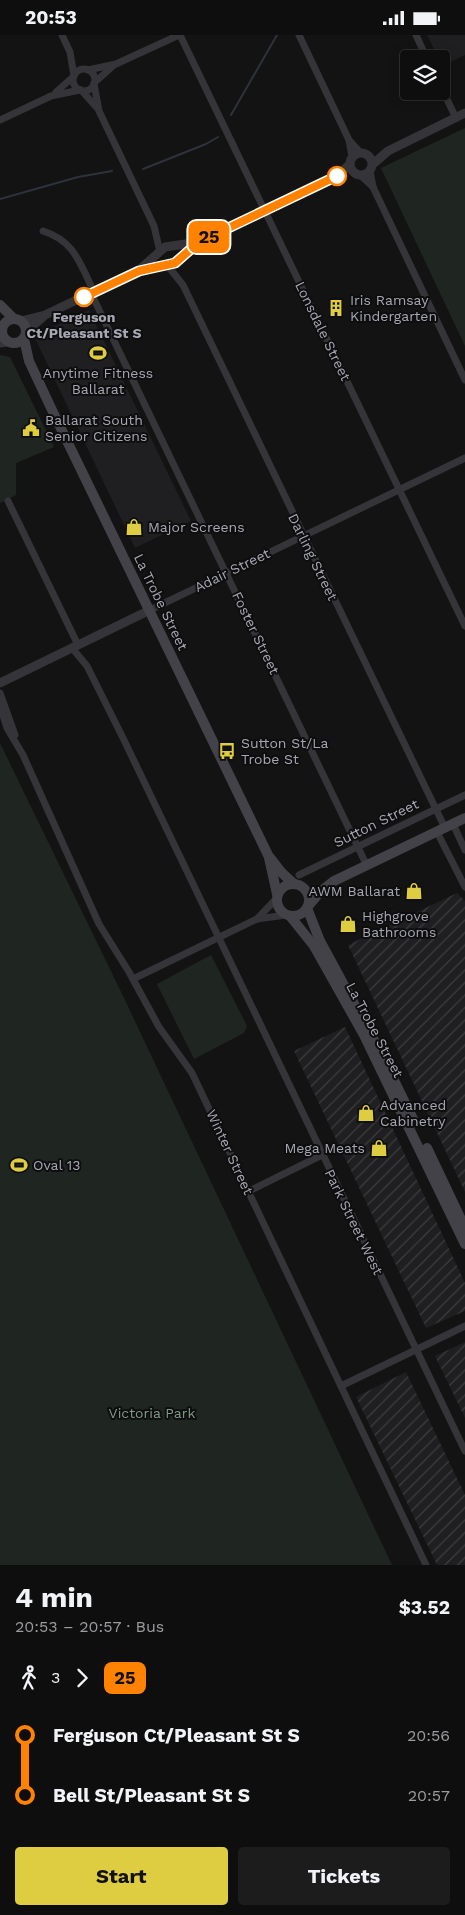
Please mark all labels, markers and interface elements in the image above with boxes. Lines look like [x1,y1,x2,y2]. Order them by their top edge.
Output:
text: 20:53 [25,6,77,29]
map controls [400,50,450,100]
button: layers [400,50,450,100]
unlabelled marker [327,166,347,186]
line badge: 25 [186,221,232,253]
text: 25 [198,226,220,247]
street label: Lonsdale Street [292,279,354,383]
marker: Ferguson Ct/Pleasant St S [74,287,94,307]
place label: Iris Ramsay Kindergarten [350,292,437,324]
building icon: Iris Ramsay Kindergarten [326,298,346,318]
place label: Ferguson Ct/Pleasant St S [27,309,141,341]
sports icon: Anytime Fitness Ballarat [88,343,108,363]
place label: Anytime Fitness Ballarat [43,365,153,397]
place label: Ballarat South Senior Citizens [45,412,147,444]
public building icon: Ballarat South Senior Citizens [21,418,41,438]
street label: Darling Street [285,511,341,603]
shop icon: Major Screens [124,517,144,537]
place label: Major Screens [148,519,245,535]
street label: Adair Street [192,545,272,595]
street label: La Trobe Street [131,551,191,653]
street label: Foster Street [229,589,283,677]
place label: Sutton St/La Trobe St [241,735,329,767]
bus stop icon: Sutton St/La Trobe St [217,741,237,761]
street label: Sutton Street [331,796,421,850]
shop icon: AWM Ballarat [404,881,424,901]
place label: AWM Ballarat [309,883,400,899]
place label: Highgrove Bathrooms [362,908,436,940]
shop icon: Highgrove Bathrooms [338,914,358,934]
street label: La Trobe Street [343,980,407,1080]
place label: Advanced Cabinetry [380,1097,446,1129]
shop icon: Advanced Cabinetry [356,1103,376,1123]
street label: Winter Street [203,1107,257,1197]
shop icon: Mega Meats [369,1138,389,1158]
place label: Mega Meats [284,1140,365,1156]
sports icon: Oval 13 [9,1155,29,1175]
place label: Oval 13 [33,1157,80,1173]
street label: Park Street West [322,1167,387,1278]
park label: Victoria Park [109,1405,195,1421]
text: 4 min [15,1581,93,1614]
text: $3.52 [399,1596,450,1619]
text: 20:53 – 20:57 · Bus [15,1617,164,1636]
icon: walk [15,1664,43,1692]
icon: forward [68,1664,96,1692]
text: 25 [114,1667,136,1688]
text: 3 [51,1668,60,1687]
text: Ferguson Ct/Pleasant St S [53,1724,300,1747]
text: 20:56 [407,1726,450,1745]
text: Bell St/Pleasant St S [53,1784,250,1807]
text: 20:57 [408,1786,450,1805]
button: Start [15,1847,228,1905]
button: Tickets [238,1847,450,1905]

